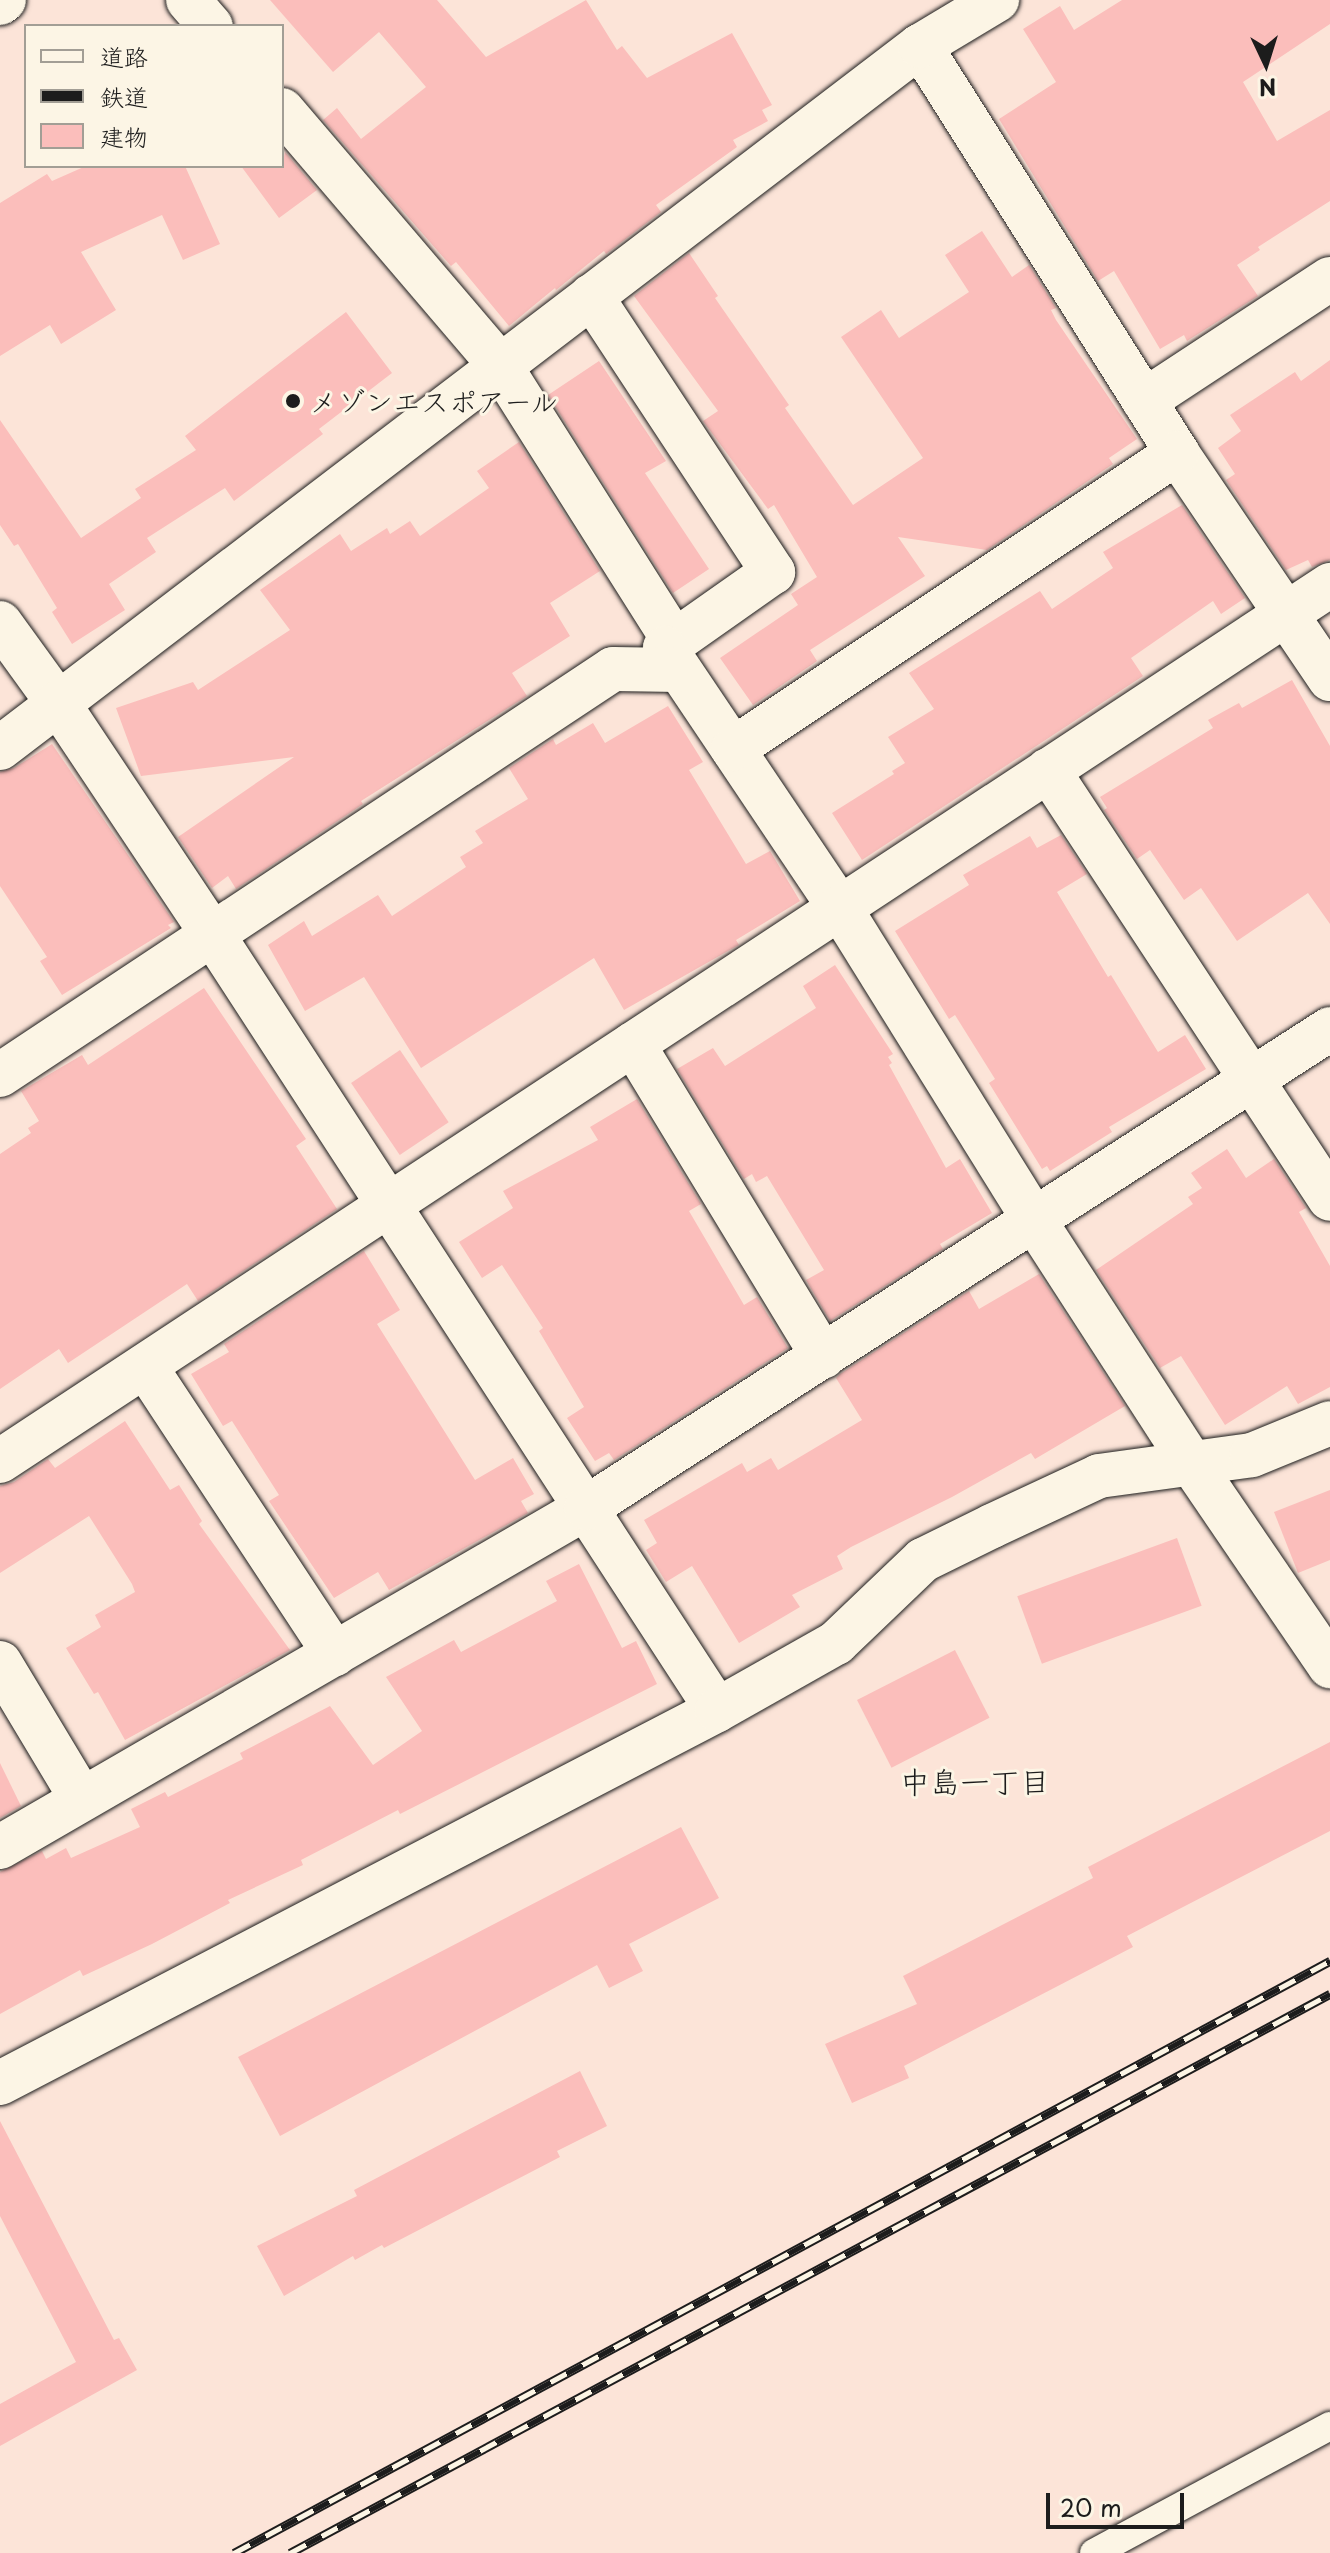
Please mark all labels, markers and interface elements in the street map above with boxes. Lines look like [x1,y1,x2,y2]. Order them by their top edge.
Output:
legend [24,24,284,168]
north arrow [1226,24,1306,104]
text: 道路 [100,38,148,74]
text: N [1258,71,1278,106]
text: 鉄道 [100,78,148,114]
text: 建物 [100,118,148,154]
place label: メゾンエスポアール [309,384,560,418]
marker: メゾンエスポアール [284,392,302,410]
district label: 中島一丁目 [900,1763,1050,1799]
scale bar [1050,2477,1188,2527]
text: 20 m [1060,2489,1122,2525]

